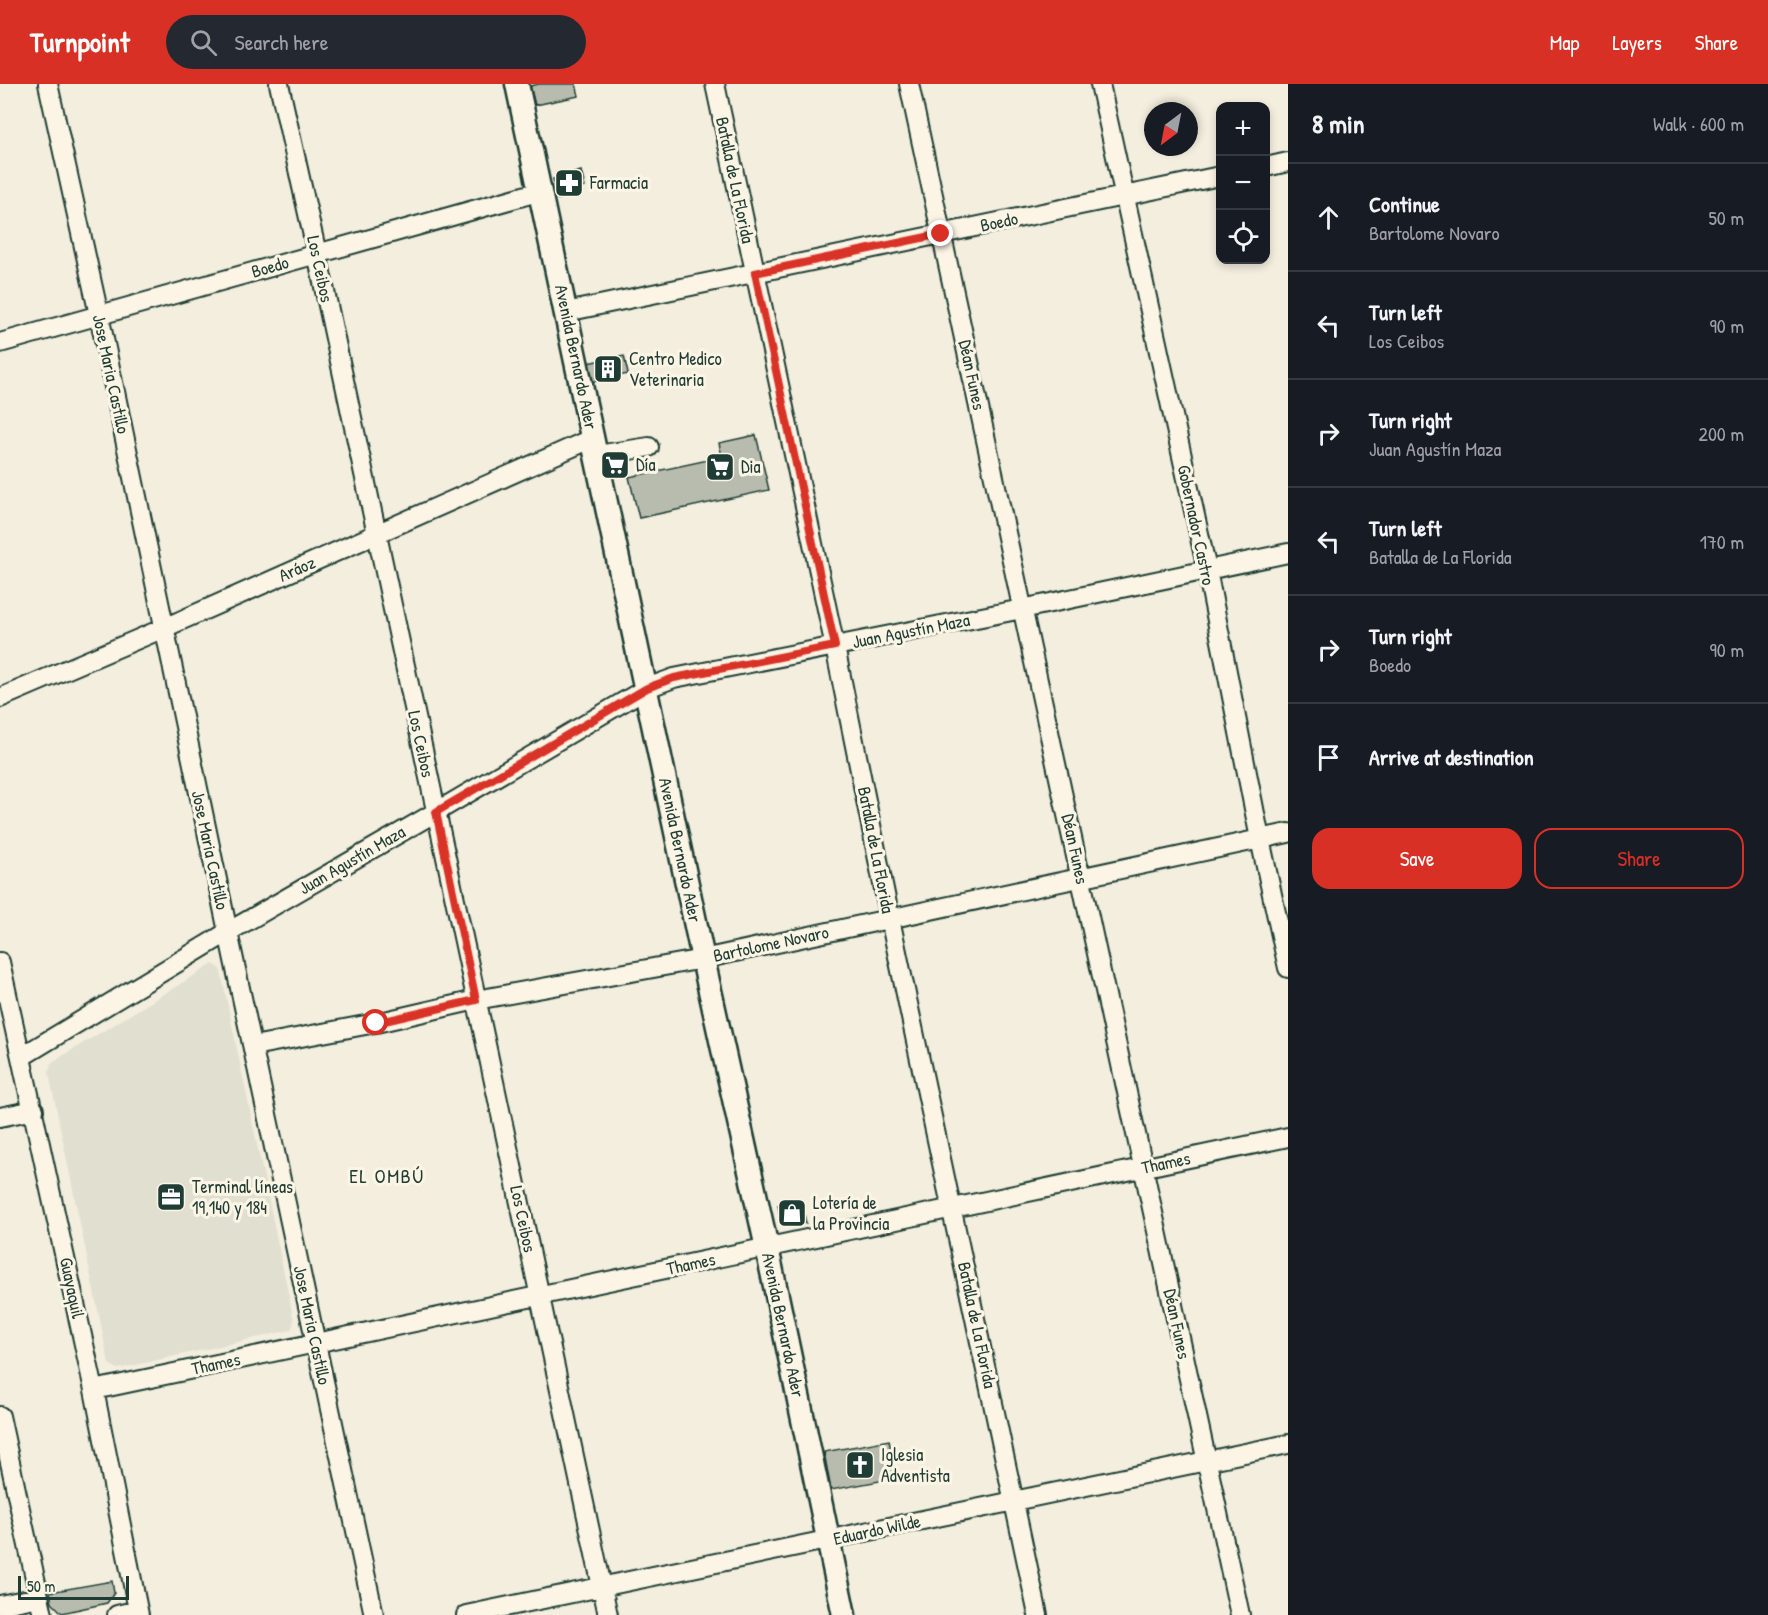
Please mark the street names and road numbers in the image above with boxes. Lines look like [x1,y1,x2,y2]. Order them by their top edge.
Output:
street label: Batalla de La Florida [710,114,761,245]
street label: Boedo [978,205,1020,238]
street label: Los Ceibos [301,233,340,305]
street label: Boedo [248,249,291,284]
street label: Avenida Bernardo Ader [549,282,604,432]
street label: Jose Maria Castillo [87,312,136,436]
street label: Déan Funes [953,337,992,412]
street label: Gobernador Castro [1172,463,1221,587]
street label: Aráoz [274,549,319,588]
street label: Juan Agustín Maza [850,607,972,654]
street label: Los Ceibos [402,708,441,780]
street label: Avenida Bernardo Ader [653,775,708,925]
street label: Batalla de La Florida [852,784,901,915]
street label: Jose Maria Castillo [186,788,235,912]
street label: Déan Funes [1056,811,1095,886]
street label: Juan Agustín Maza [294,819,410,900]
street label: Bartolome Novaro [711,919,831,968]
street label: Thames [1139,1145,1193,1180]
street label: Los Ceibos [504,1183,543,1255]
street label: Thames [664,1246,718,1281]
street label: Avenida Bernardo Ader [756,1250,811,1400]
street label: Guayaquil [54,1255,91,1321]
street label: Batalla de La Florida [952,1259,1003,1390]
street label: Jose Maria Castillo [288,1263,337,1387]
street label: Déan Funes [1158,1286,1197,1361]
street label: Thames [189,1346,243,1381]
street label: Eduardo Wilde [831,1508,923,1551]

